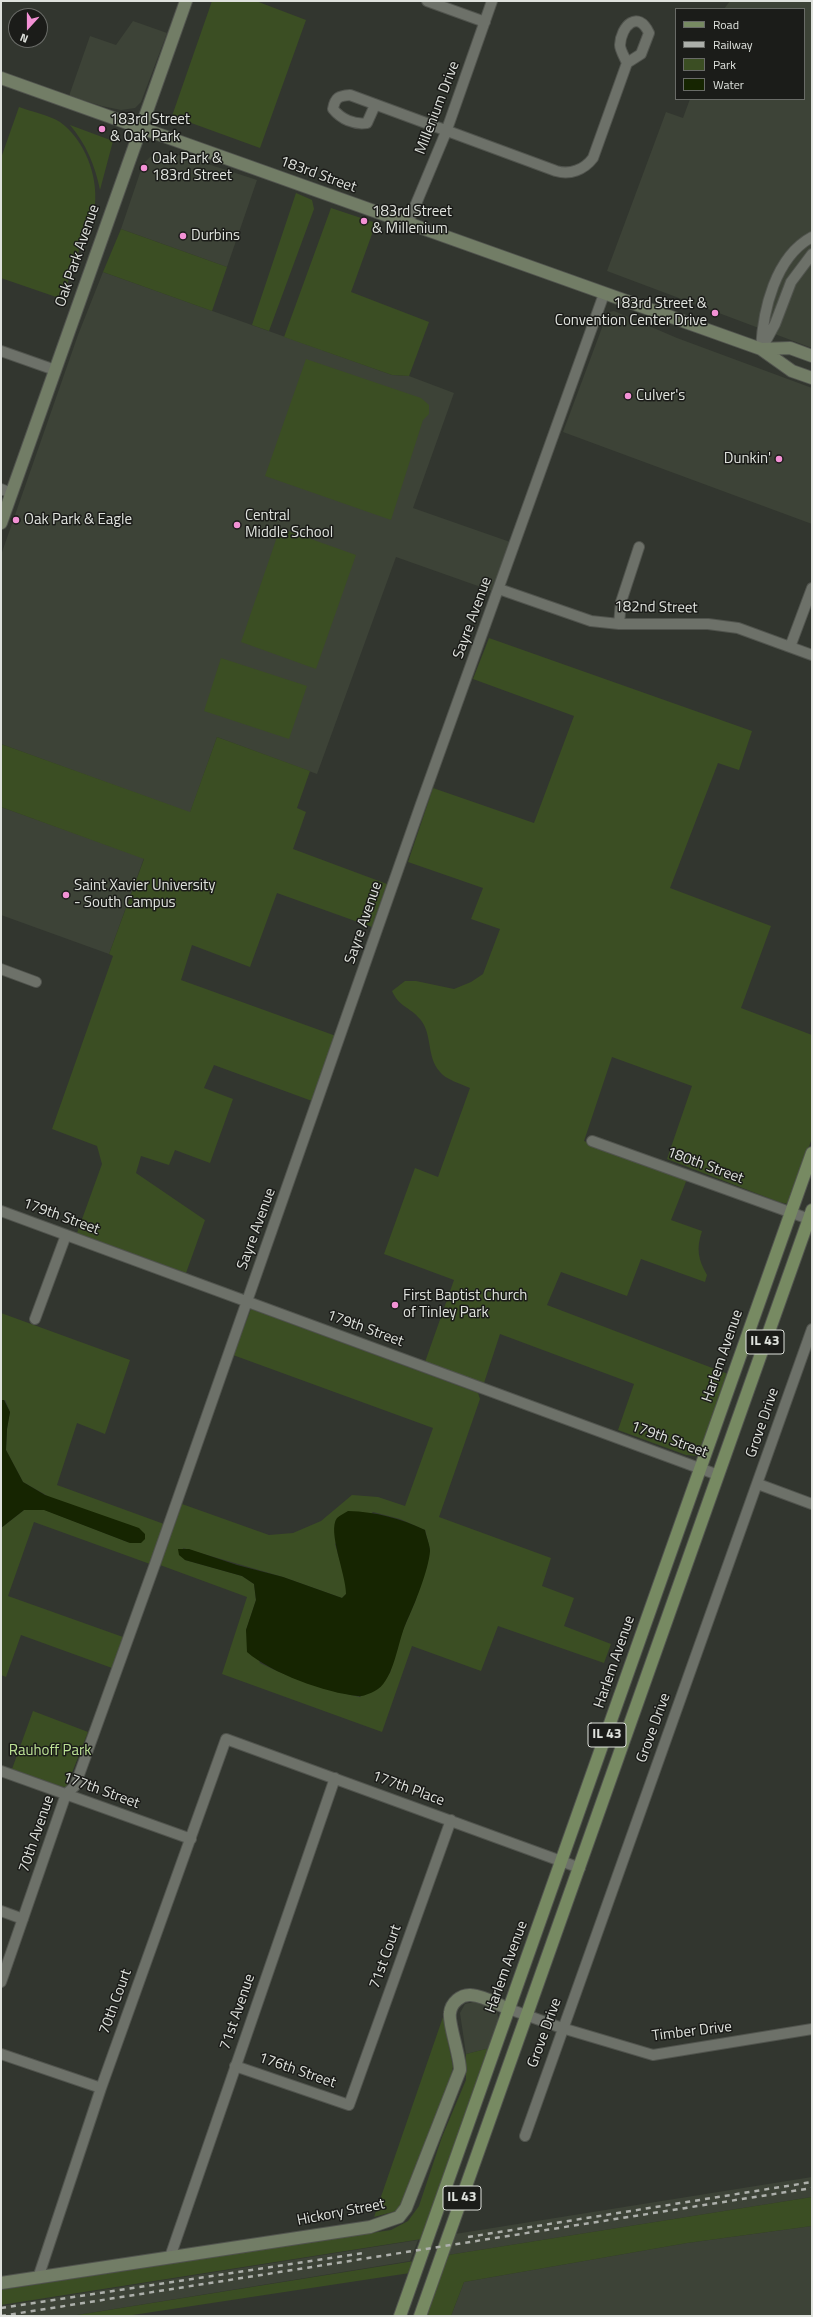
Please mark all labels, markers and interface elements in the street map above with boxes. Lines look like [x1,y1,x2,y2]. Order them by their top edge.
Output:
north arrow [8,8,48,48]
legend [675,8,805,100]
text: Road [713,15,739,34]
text: N [18,29,30,47]
text: Railway [713,35,753,54]
text: Park [713,55,736,74]
street label: Millenium Drive [412,59,464,157]
text: Water [713,75,744,94]
place label: 183rd Street & Oak Park [110,111,190,146]
marker: 183rd Street & Oak Park [97,124,107,134]
place label: Oak Park & 183rd Street [152,150,232,185]
street label: 183rd Street [277,153,359,197]
marker: Oak Park & 183rd Street [139,163,149,173]
street label: Oak Park Avenue [52,203,104,309]
place label: 183rd Street & Millenium [372,203,452,238]
marker: 183rd Street & Millenium [359,216,369,226]
place label: Durbins [191,227,240,245]
marker: Durbins [178,231,188,241]
place label: 183rd Street & Convention Center Drive [555,295,707,330]
marker: 183rd Street & Convention Center Drive [710,308,720,318]
place label: Culver's [636,387,685,405]
marker: Culver's [623,391,633,401]
place label: Dunkin' [724,450,771,468]
marker: Dunkin' [774,454,784,464]
place label: Central Middle School [245,507,333,542]
place label: Oak Park & Eagle [24,511,132,529]
marker: Oak Park & Eagle [11,515,21,525]
marker: Central Middle School [232,520,242,530]
street label: Sayre Avenue [450,575,496,661]
street label: 182nd Street [614,598,698,618]
place label: Saint Xavier University - South Campus [74,877,215,912]
street label: Sayre Avenue [342,880,386,966]
marker: Saint Xavier University - South Campus [61,890,71,900]
street label: 180th Street [664,1144,746,1188]
street label: Sayre Avenue [234,1186,280,1272]
street label: 179th Street [20,1195,102,1239]
place label: First Baptist Church of Tinley Park [403,1287,527,1322]
marker: First Baptist Church of Tinley Park [390,1300,400,1310]
street label: 179th Street [324,1307,406,1351]
street label: Harlem Avenue [699,1307,747,1405]
road number: IL 43 [746,1330,784,1354]
street label: Grove Drive [743,1386,783,1460]
street label: 179th Street [628,1418,710,1462]
street label: Harlem Avenue [591,1613,639,1711]
street label: Grove Drive [633,1691,675,1765]
road number: IL 43 [588,1723,626,1747]
park label: Rauhoff Park [9,1742,91,1760]
street label: 177th Place [369,1768,447,1810]
street label: 177th Street [60,1769,142,1813]
street label: 70th Avenue [15,1793,59,1875]
street label: Harlem Avenue [482,1919,532,2015]
street label: 71st Court [366,1923,406,1991]
street label: 70th Court [96,1967,136,2037]
street label: 71st Avenue [217,1972,259,2052]
street label: Grove Drive [524,1996,566,2070]
street label: Timber Drive [651,2018,733,2046]
street label: 176th Street [256,2049,338,2093]
road number: IL 43 [443,2186,481,2210]
street label: Hickory Street [295,2196,387,2230]

